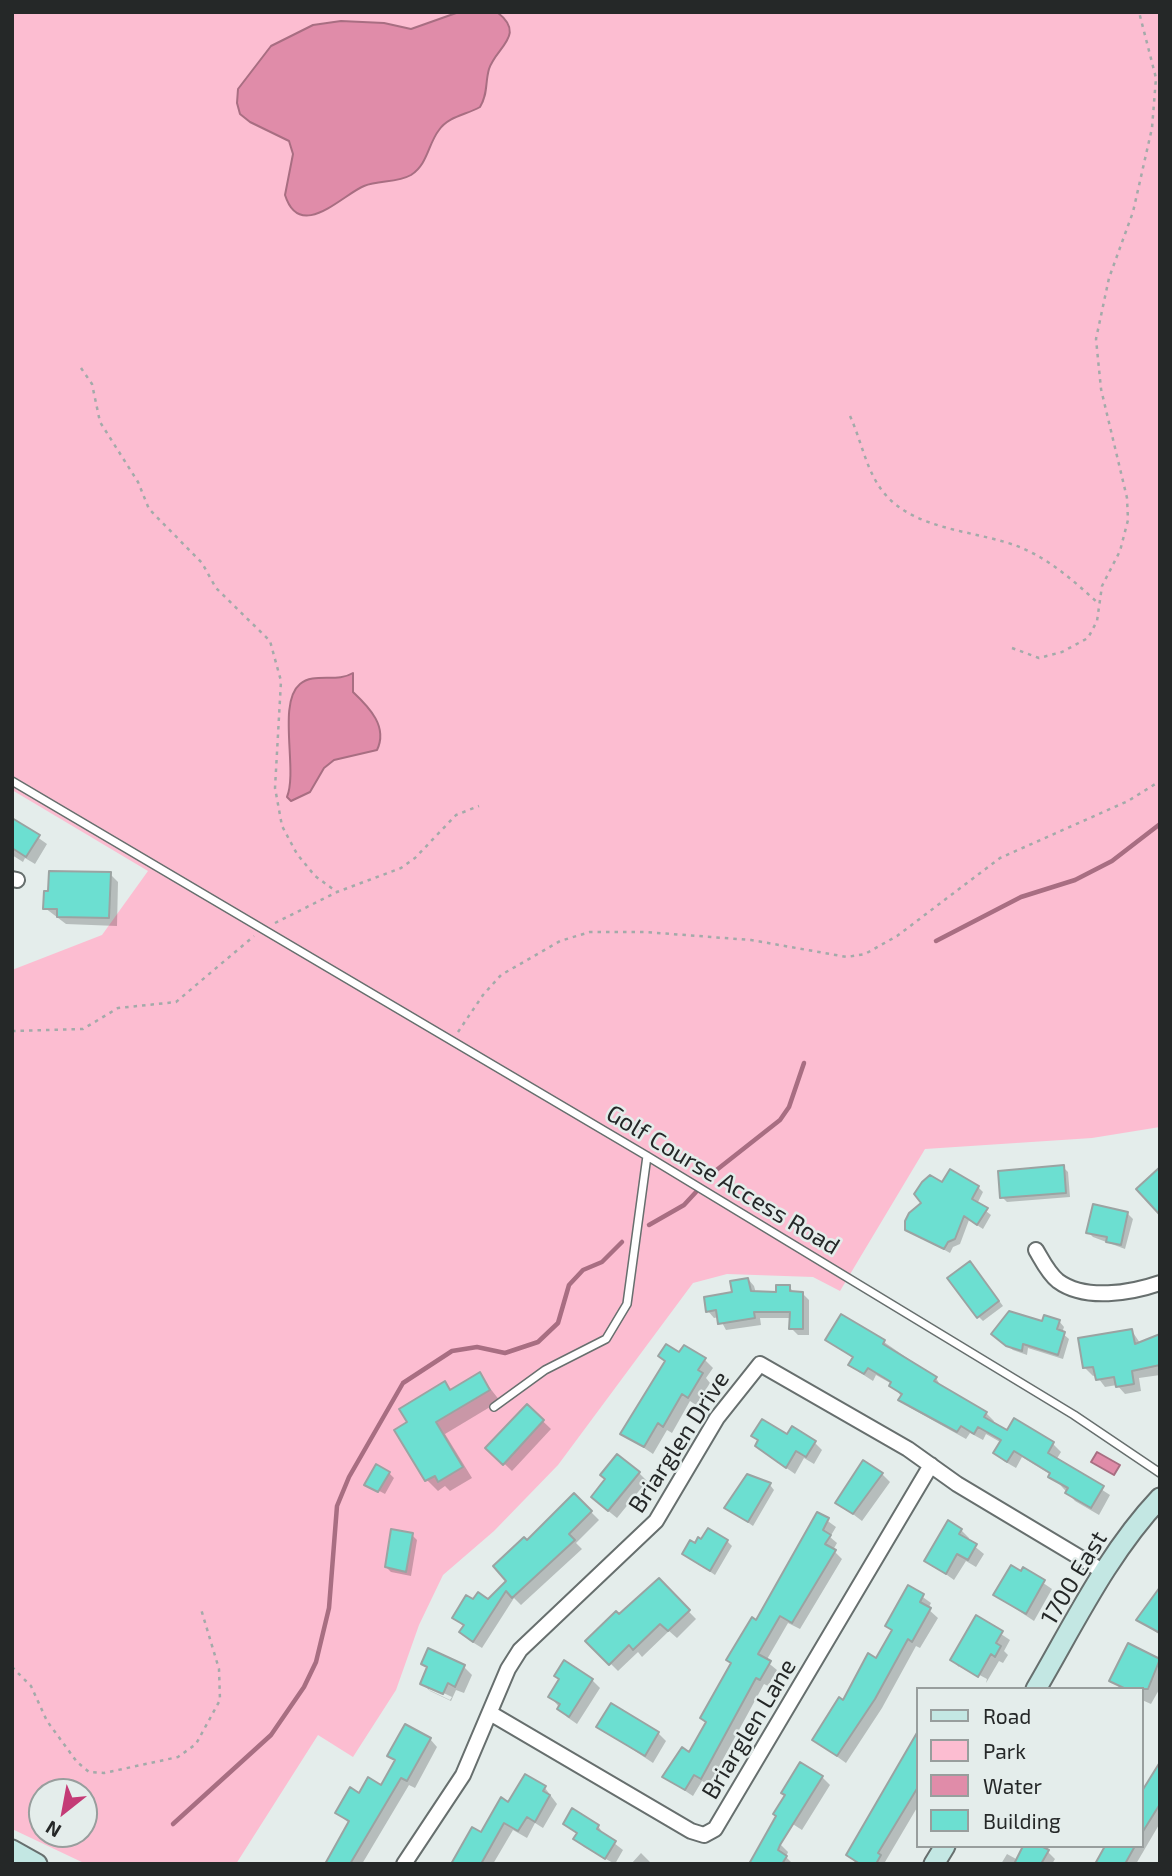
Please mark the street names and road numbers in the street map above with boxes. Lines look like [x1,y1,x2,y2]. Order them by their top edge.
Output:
street label: Golf Course Access Road [601,1099,845,1261]
street label: Briarglen Drive [623,1366,735,1518]
street label: 1700 East [1035,1526,1113,1630]
street label: Briarglen Lane [696,1654,802,1804]

